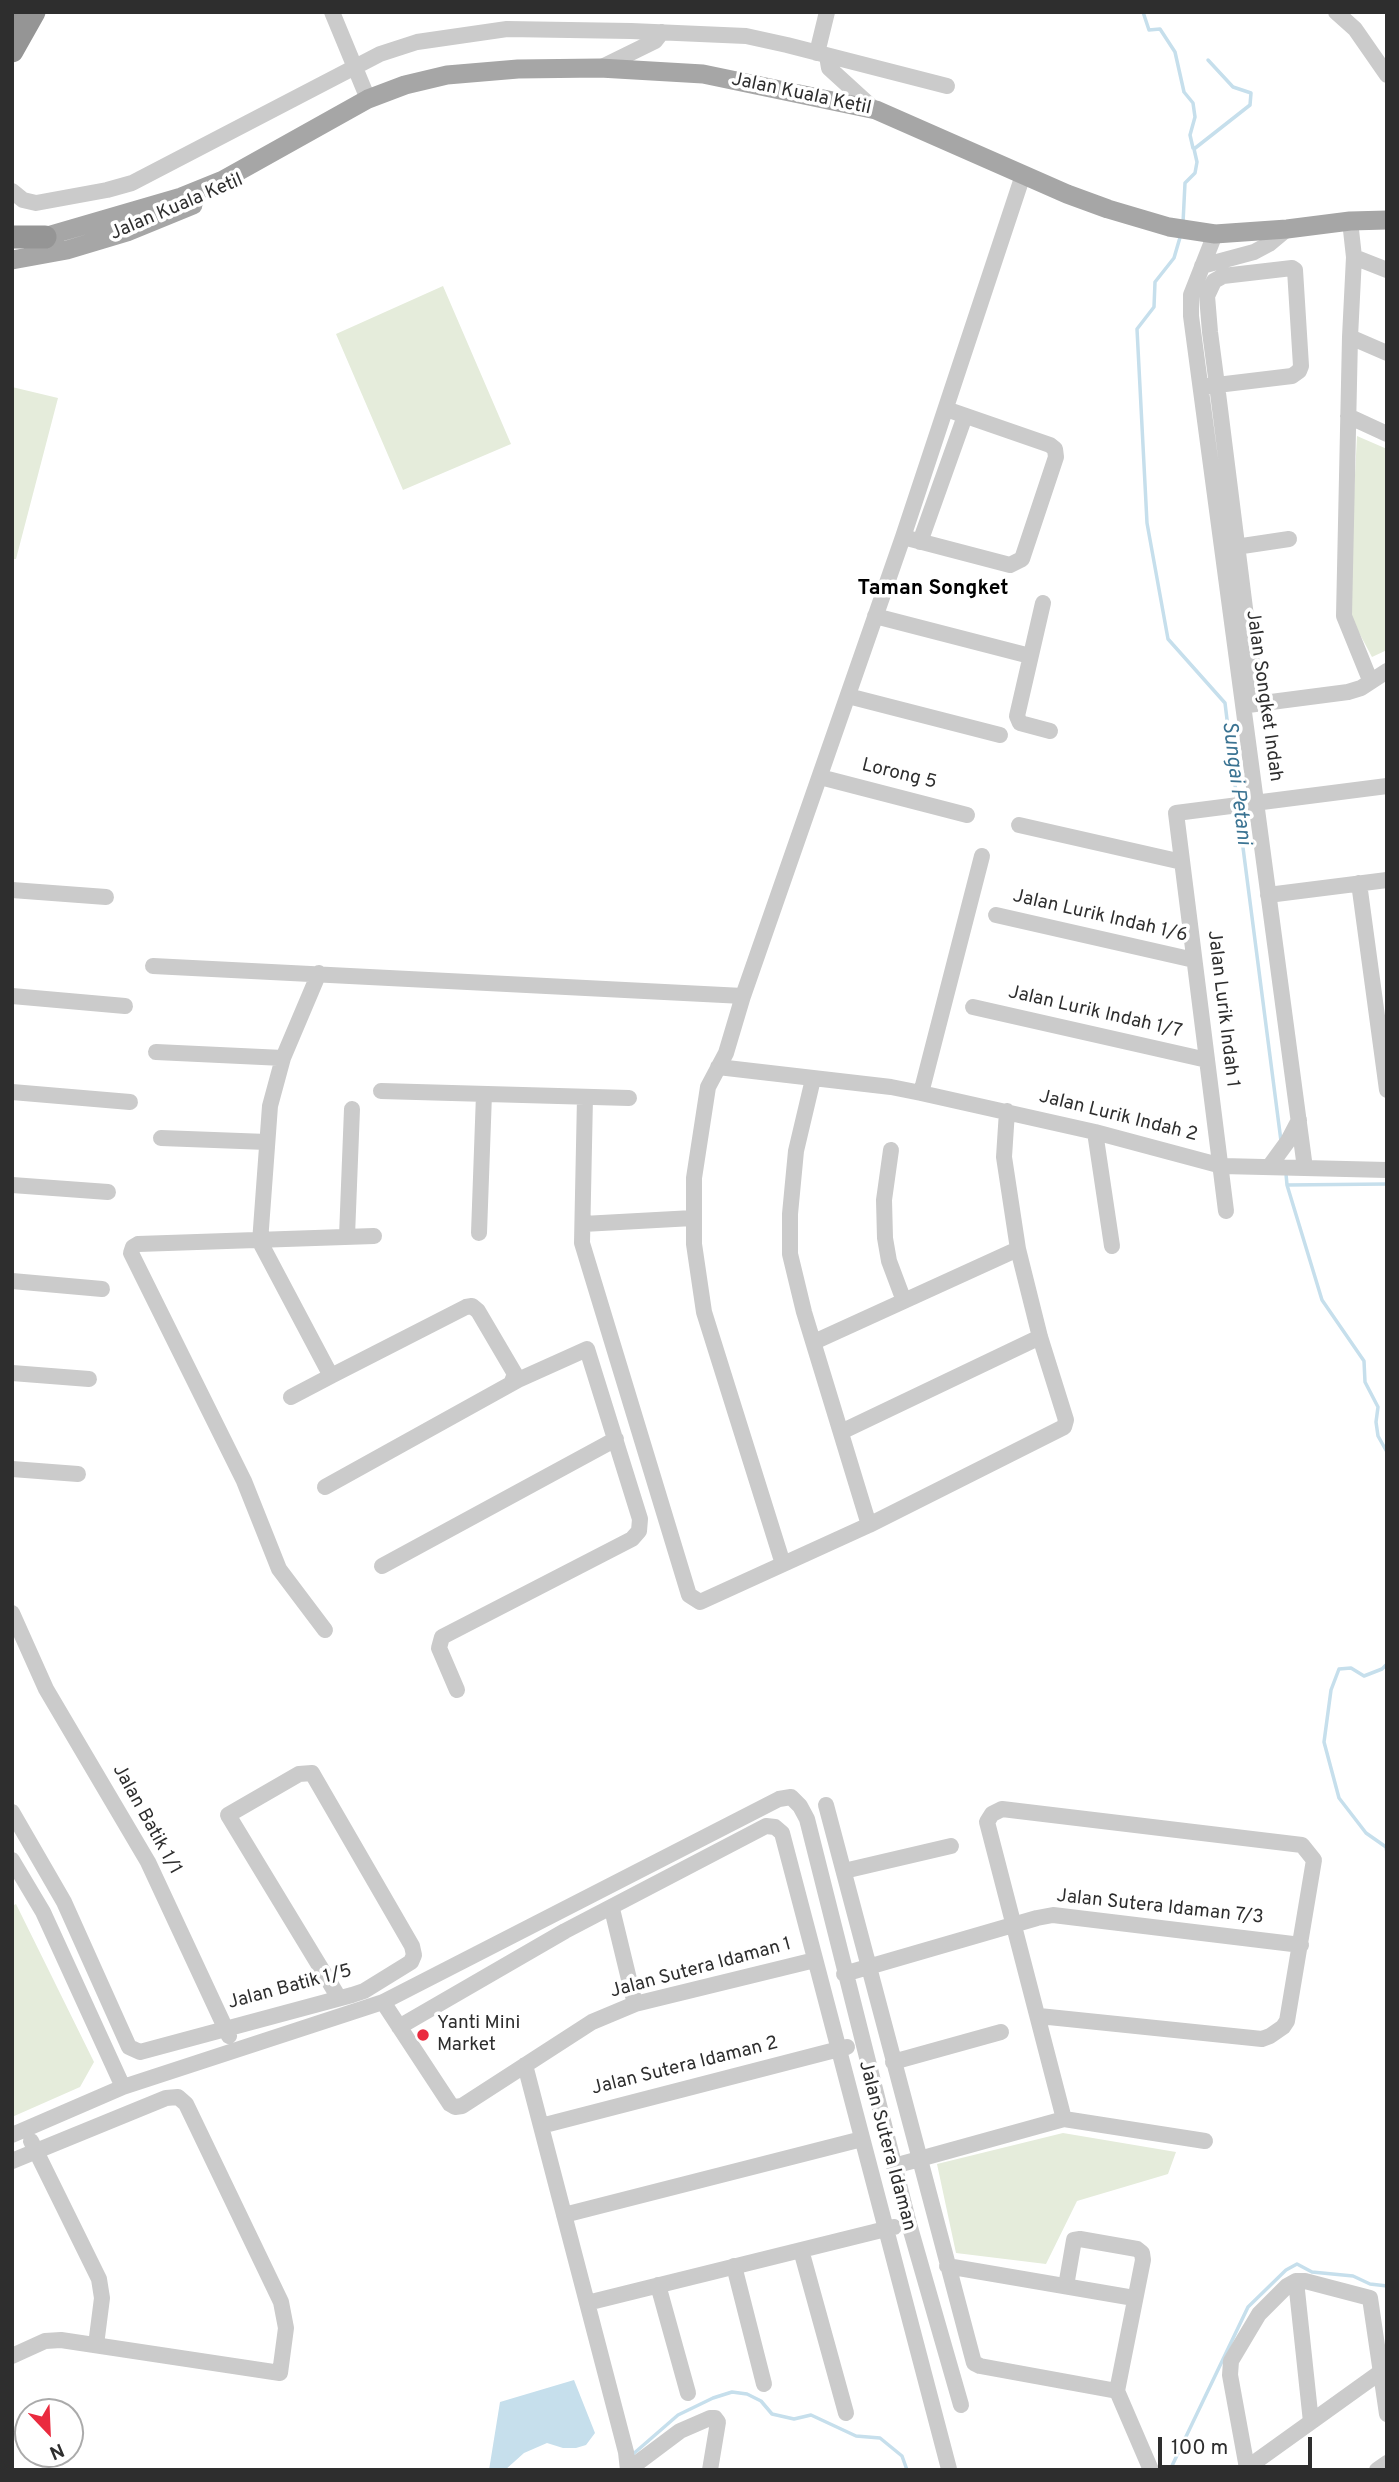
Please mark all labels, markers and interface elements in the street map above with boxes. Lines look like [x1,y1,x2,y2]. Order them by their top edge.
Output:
street label: Jalan Kuala Ketil [729,69,873,121]
street label: Jalan Kuala Ketil [107,170,247,246]
district label: Taman Songket [858,577,1008,603]
street label: Jalan Songket Indah [1240,609,1286,783]
water label: Sungai Petani [1215,720,1255,846]
street label: Lorong 5 [859,755,939,795]
street label: Jalan Lurik Indah 1/6 [1010,886,1190,948]
street label: Jalan Lurik Indah 1 [1201,929,1243,1089]
street label: Jalan Lurik Indah 1/7 [1006,982,1184,1044]
street label: Jalan Lurik Indah 2 [1036,1086,1200,1148]
street label: Jalan Batik 1/1 [106,1761,186,1879]
street label: Jalan Sutera Idaman 7/3 [1055,1886,1265,1930]
street label: Jalan Sutera Idaman 1 [608,1934,794,2004]
street label: Jalan Batik 1/5 [225,1960,355,2016]
place label: Yanti Mini Market [437,2013,520,2057]
marker: Yanti Mini Market [415,2027,431,2043]
street label: Jalan Sutera Idaman 2 [589,2033,781,2101]
street label: Jalan Sutera Idaman [852,2058,920,2234]
north arrow [14,2398,84,2468]
scale bar [1161,2422,1315,2466]
text: 100 m [1171,2435,1228,2462]
text: N [45,2437,67,2464]

